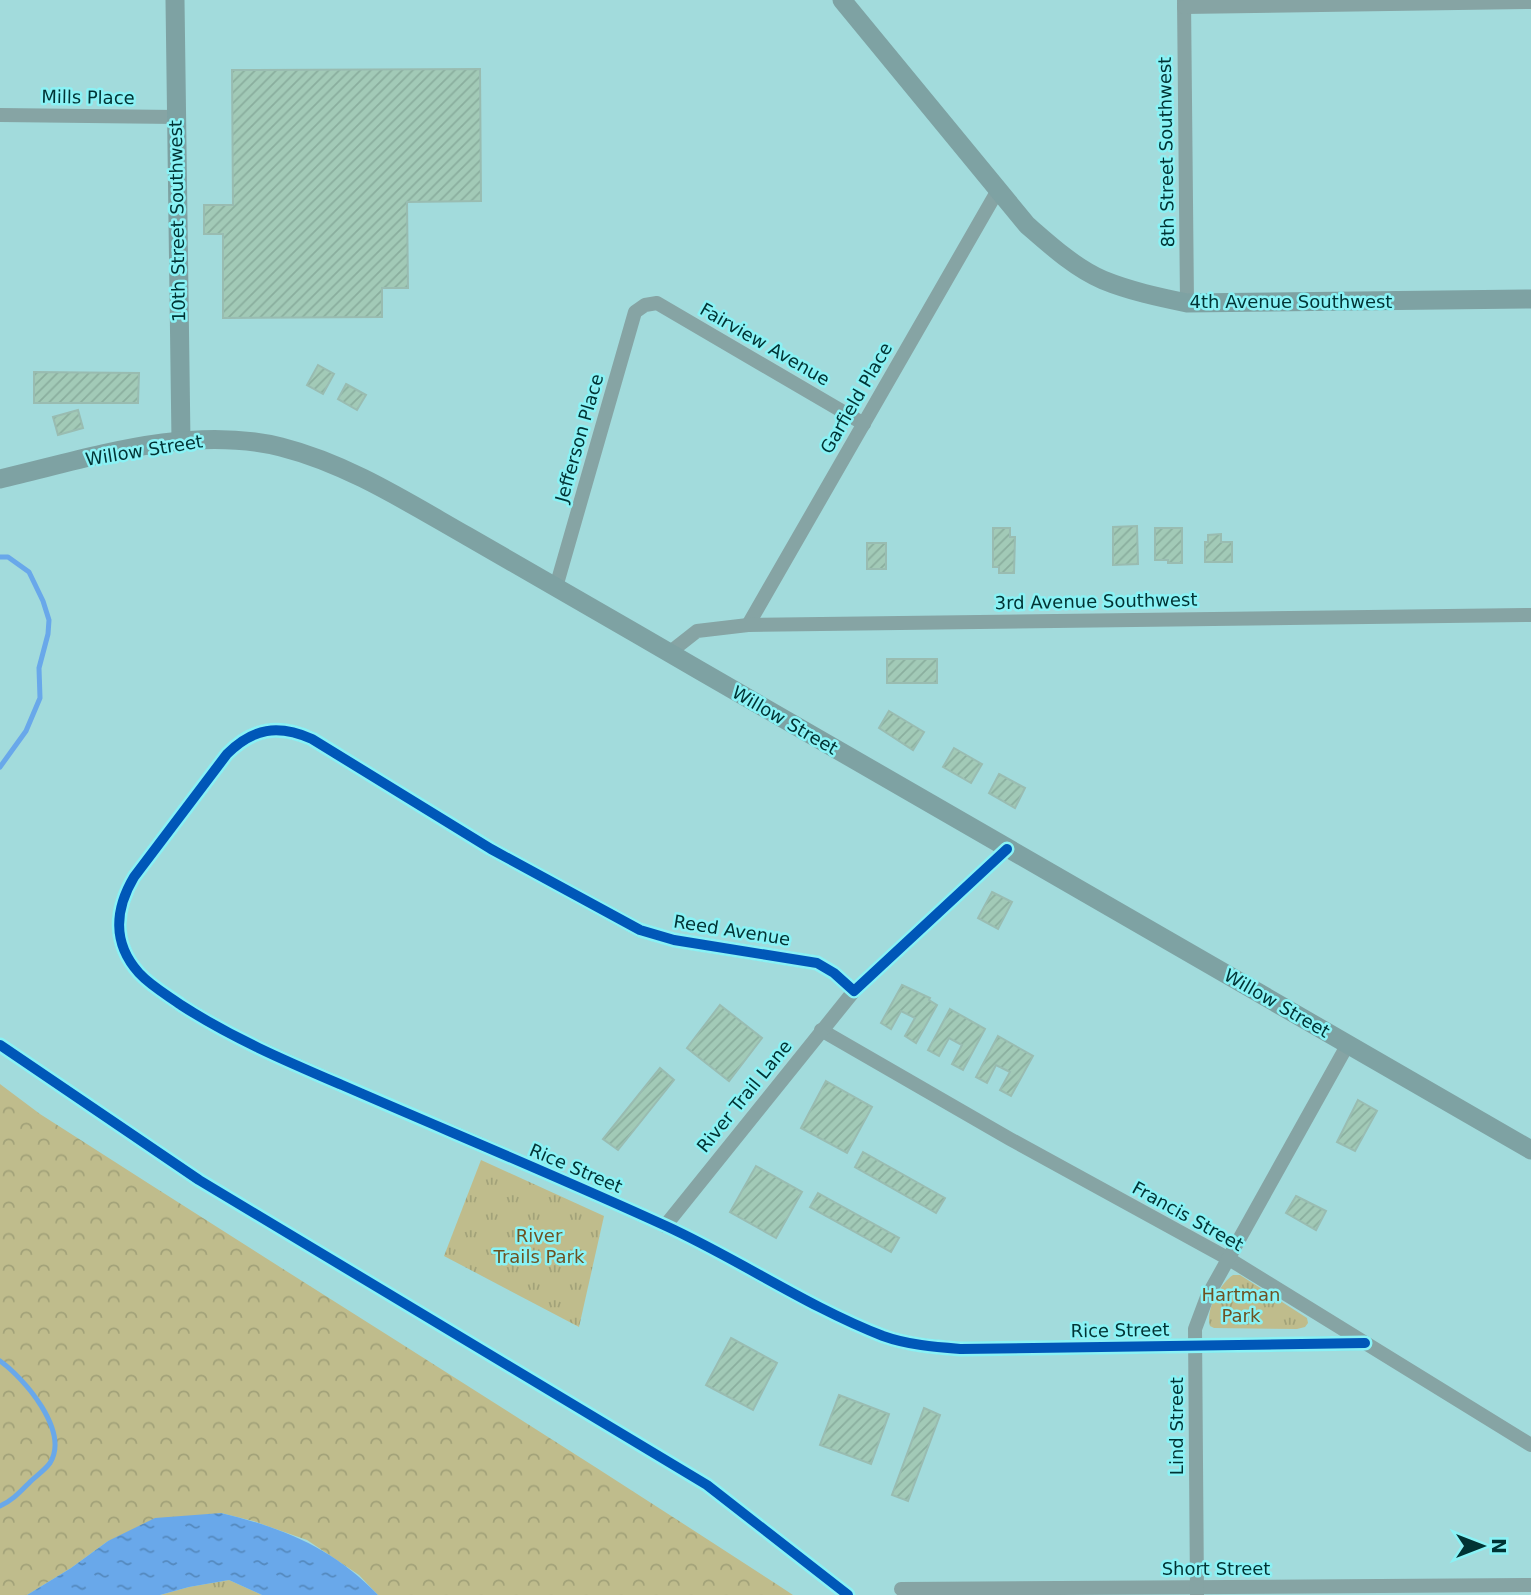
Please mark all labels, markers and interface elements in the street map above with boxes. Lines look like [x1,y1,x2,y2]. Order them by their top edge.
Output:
street label: 8th Street Southwest [1154,57,1178,247]
street label: Mills Place [41,86,135,108]
street label: 10th Street Southwest [165,120,189,322]
street label: 4th Avenue Southwest [1190,291,1392,312]
street label: Fairview Avenue [696,298,834,390]
street label: Garfield Place [816,339,896,457]
street label: Jefferson Place [550,371,607,506]
street label: Willow Street [84,430,204,470]
street label: 3rd Avenue Southwest [994,589,1198,613]
street label: Willow Street [728,681,842,759]
street label: Reed Avenue [672,910,792,950]
street label: Willow Street [1220,964,1334,1042]
street label: River Trail Lane [692,1036,796,1156]
street label: Rice Street [526,1139,626,1197]
street label: Francis Street [1129,1177,1247,1255]
park label: River Trails Park [493,1225,585,1267]
park label: Hartman Park [1202,1284,1281,1326]
street label: Rice Street [1070,1319,1170,1341]
street label: Lind Street [1166,1377,1187,1475]
north arrow [1447,1511,1517,1581]
text: N [1488,1538,1510,1554]
street label: Short Street [1162,1558,1270,1579]

